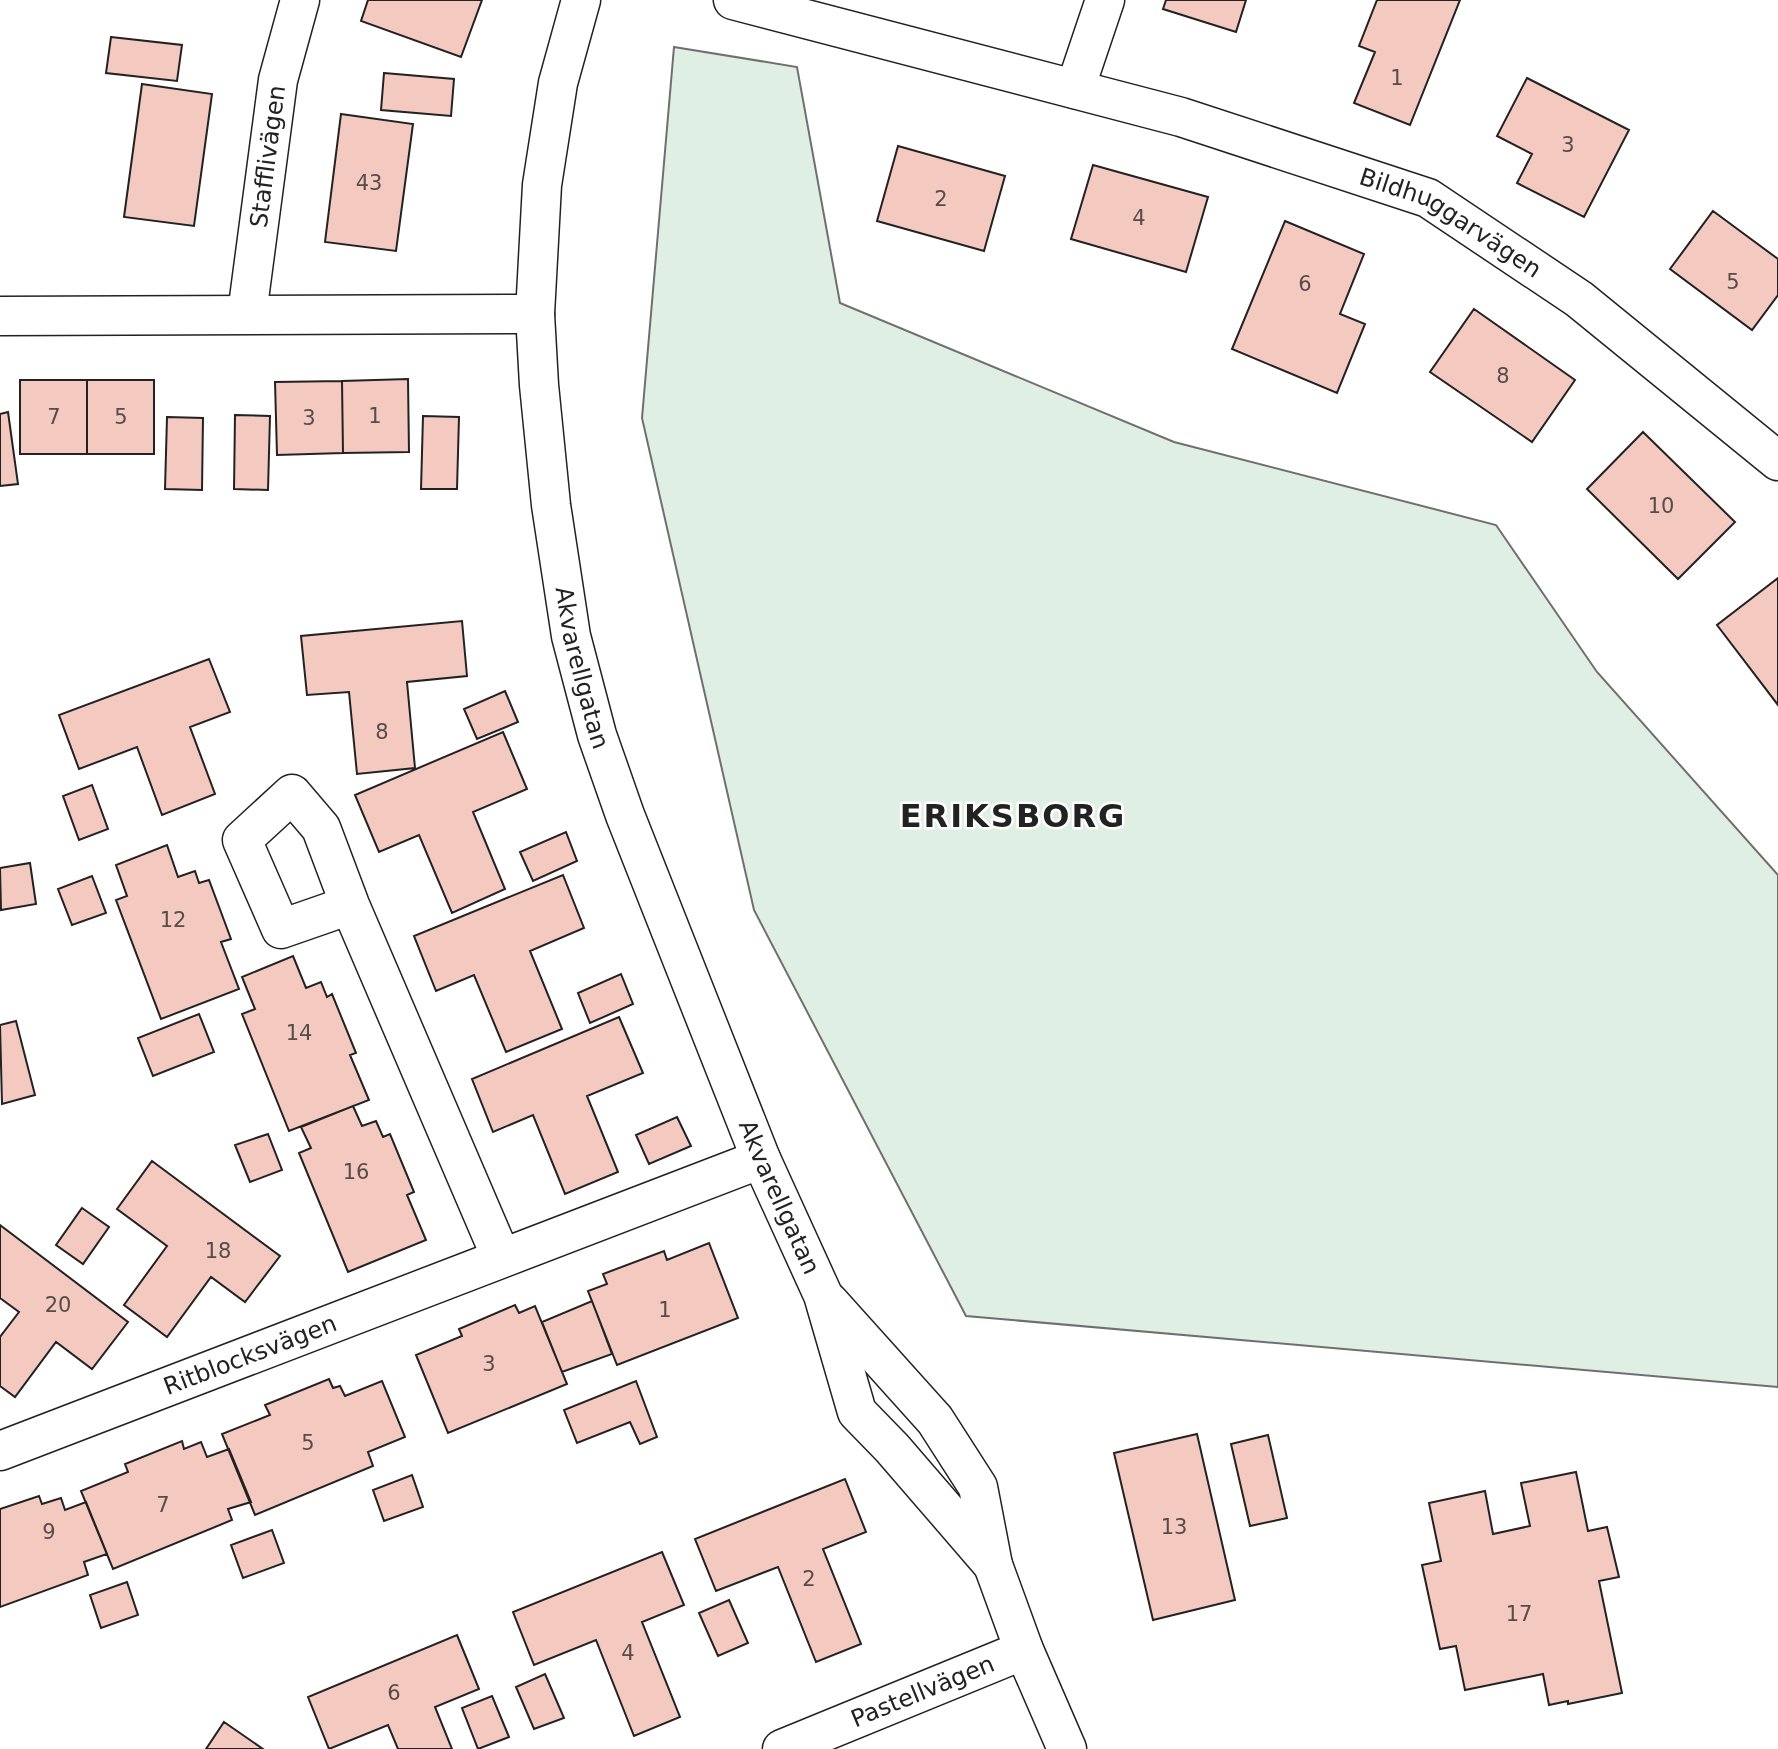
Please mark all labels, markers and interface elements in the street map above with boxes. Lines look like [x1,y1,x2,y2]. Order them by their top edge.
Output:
house number: 1 [1390,66,1404,90]
street label: Stafflivägen [245,83,291,229]
house number: 3 [1561,133,1575,157]
street label: Bildhuggarvägen [1356,162,1547,284]
house number: 43 [356,171,382,195]
house number: 2 [934,187,948,211]
house number: 4 [1132,206,1146,230]
house number: 5 [1726,270,1740,294]
house number: 6 [1298,272,1312,296]
house number: 8 [1496,364,1510,388]
house number: 1 [368,404,382,428]
house number: 7 [47,405,61,429]
house number: 5 [114,405,128,429]
house number: 3 [302,406,316,430]
house number: 10 [1648,494,1674,518]
street label: Akvarellgatan [550,585,615,753]
house number: 8 [375,720,389,744]
district label: ERIKSBORG [900,797,1126,835]
house number: 12 [160,908,186,932]
house number: 14 [286,1021,312,1045]
street label: Akvarellgatan [733,1116,826,1279]
house number: 16 [343,1160,369,1184]
house number: 18 [205,1239,231,1263]
house number: 20 [45,1293,71,1317]
house number: 1 [658,1298,672,1322]
street label: Ritblocksvägen [160,1309,341,1401]
house number: 3 [482,1352,496,1376]
house number: 5 [301,1431,315,1455]
house number: 7 [156,1493,170,1517]
house number: 13 [1161,1515,1187,1539]
house number: 9 [42,1520,56,1544]
house number: 2 [802,1567,816,1591]
house number: 17 [1506,1602,1532,1626]
house number: 4 [621,1641,635,1665]
street label: Pastellvägen [847,1650,998,1733]
house number: 6 [387,1681,401,1705]

